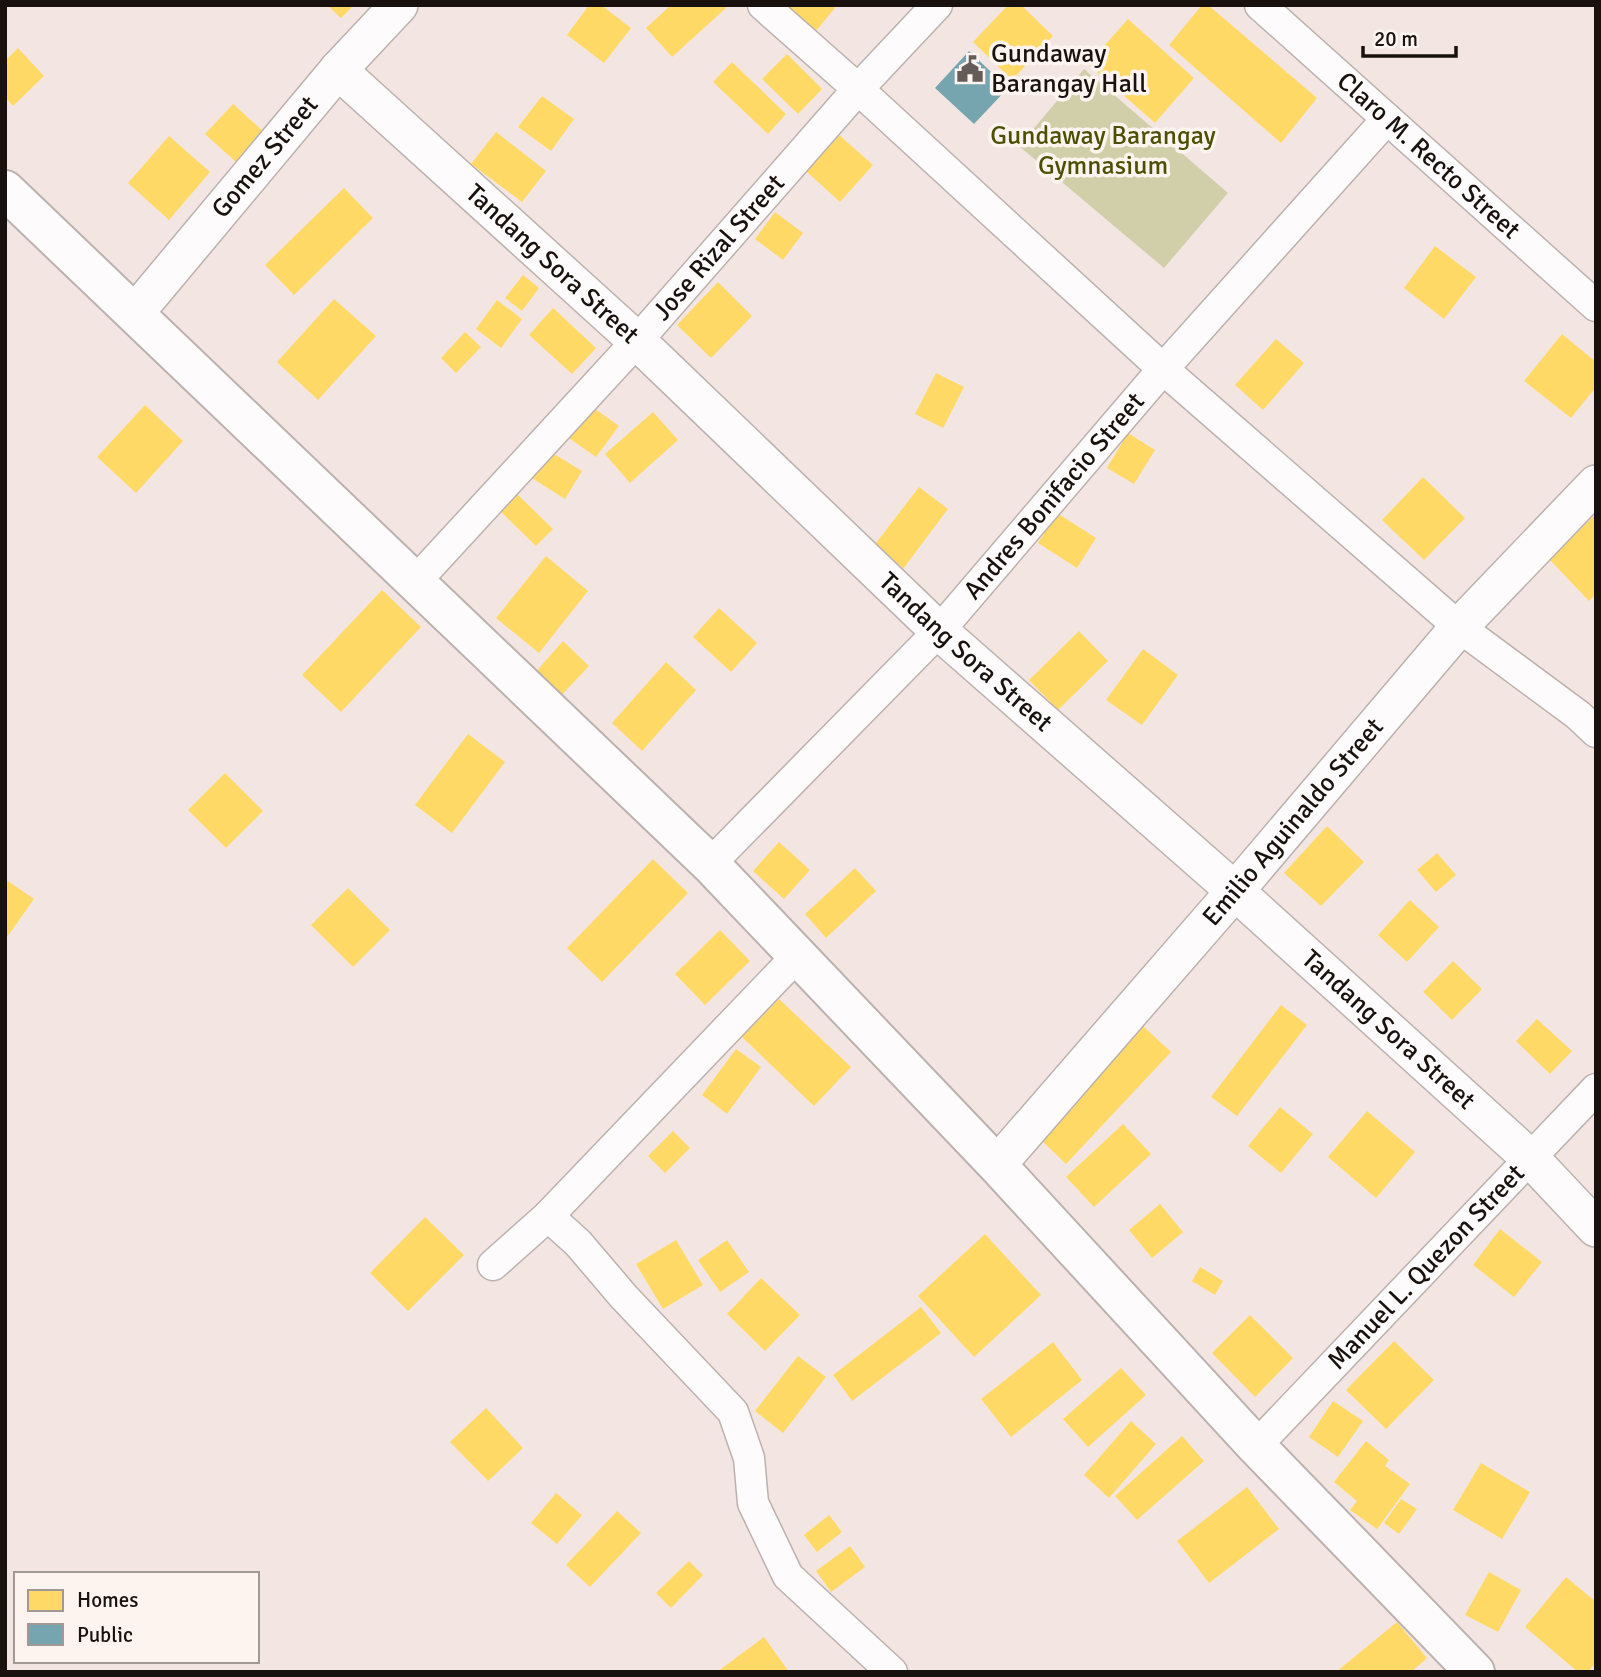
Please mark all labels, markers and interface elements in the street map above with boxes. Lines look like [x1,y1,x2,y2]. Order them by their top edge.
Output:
scale bar [1363,14,1456,58]
text: 20 m [1374,26,1418,52]
place label: Gundaway Barangay Hall [991,38,1147,100]
public building icon: Gundaway Barangay Hall [955,54,985,84]
street label: Claro M. Recto Street [1330,65,1527,246]
street label: Gomez Street [205,90,325,225]
park label: Gundaway Barangay Gymnasium [990,120,1216,182]
street label: Jose Rizal Street [646,168,792,327]
street label: Tandang Sora Street [459,177,645,351]
street label: Andres Bonifacio Street [957,386,1151,606]
street label: Tandang Sora Street [872,566,1059,739]
street label: Emilio Aguinaldo Street [1196,712,1390,933]
street label: Tandang Sora Street [1295,943,1482,1116]
street label: Manuel L. Quezon Street [1321,1158,1532,1376]
legend [14,1572,259,1663]
text: Homes [77,1587,139,1613]
text: Public [77,1622,133,1648]

